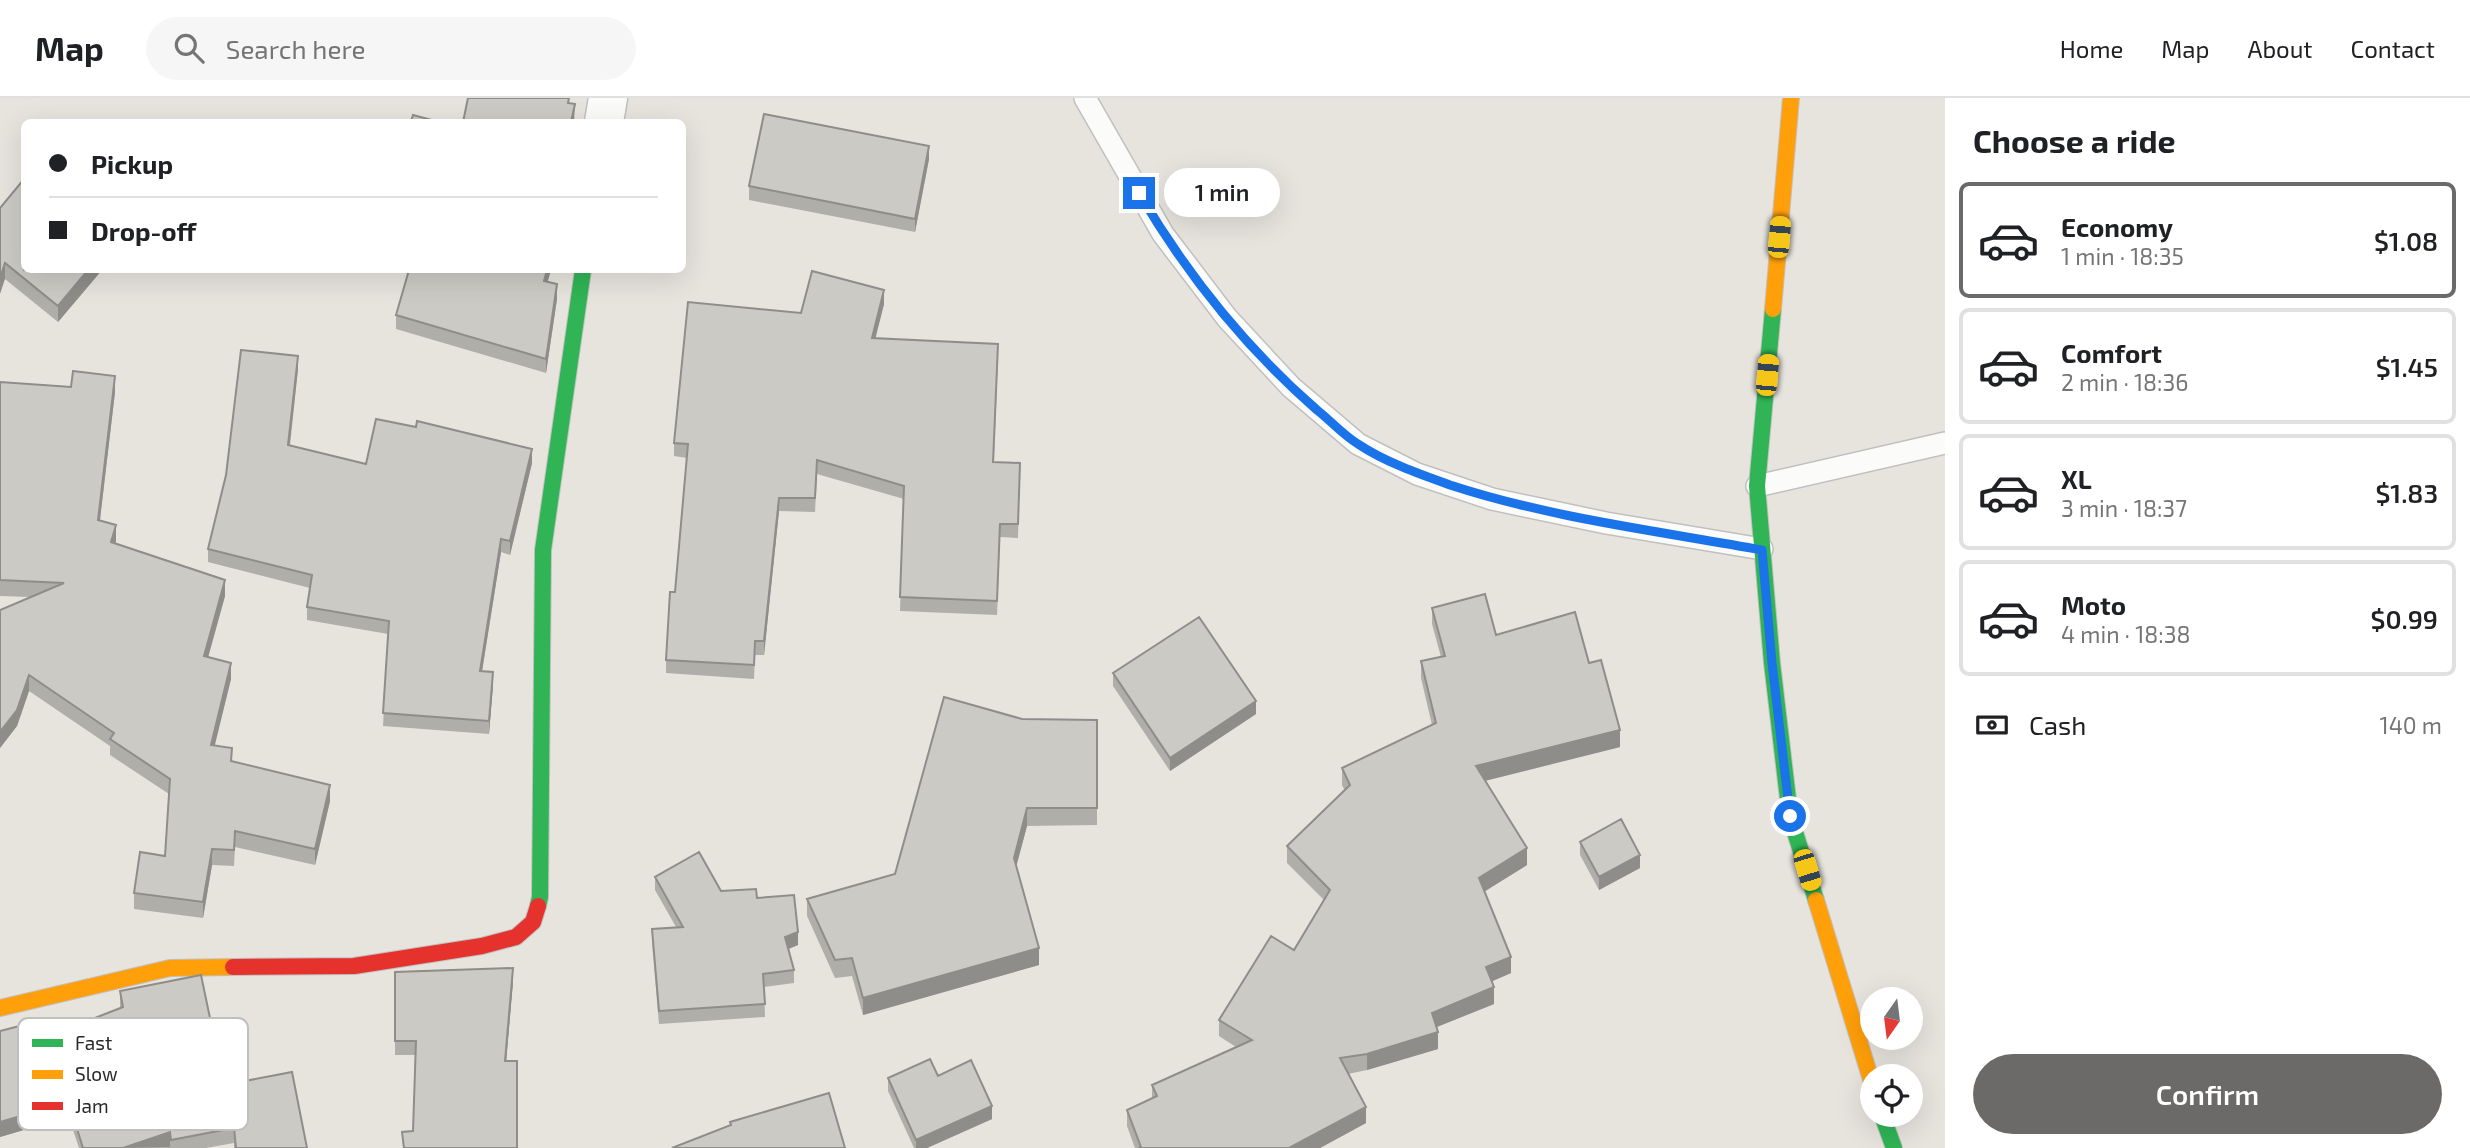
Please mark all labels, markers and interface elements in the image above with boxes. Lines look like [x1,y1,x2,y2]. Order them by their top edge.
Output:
search box [146,17,636,80]
text: Map [35,28,104,68]
icon: search [170,29,208,67]
text: Search here [226,33,365,64]
text: Home [2060,34,2123,63]
text: Map [2161,34,2209,63]
text: About [2247,34,2313,63]
text: Contact [2351,34,2435,63]
text: Choose a ride [1973,121,2176,159]
text: Pickup [91,148,173,179]
callout: 1 min [1164,168,1279,217]
route end [1123,177,1155,209]
text: 1 min [1195,178,1249,206]
icon: car [1977,209,2040,272]
text: Economy [2061,211,2173,242]
text: Drop-off [91,215,196,246]
car [1767,215,1792,259]
text: $1.08 [2374,225,2438,256]
text: 1 min · 18:35 [2061,242,2184,270]
icon: car [1977,335,2040,398]
text: Comfort [2061,337,2162,368]
text: $1.45 [2376,351,2438,382]
car [1755,353,1780,397]
text: 2 min · 18:36 [2061,368,2188,396]
icon: car [1977,461,2040,524]
text: XL [2061,463,2092,494]
text: $1.83 [2375,477,2438,508]
text: 3 min · 18:37 [2061,494,2187,522]
icon: car [1977,587,2040,650]
text: Moto [2061,589,2126,620]
text: $0.99 [2371,603,2438,634]
text: 4 min · 18:38 [2061,620,2190,648]
icon: cash [1973,706,2011,744]
text: Cash [2029,709,2086,740]
text: 140 m [2380,711,2442,739]
route start [1774,800,1806,832]
car [1791,847,1824,893]
north arrow [1860,987,1923,1050]
map controls [1860,987,1923,1127]
legend [18,1018,248,1130]
text: Fast [75,1031,112,1054]
button: Confirm [1973,1054,2442,1134]
text: Slow [75,1062,118,1085]
button: locate [1860,1064,1923,1127]
text: Jam [75,1094,109,1117]

